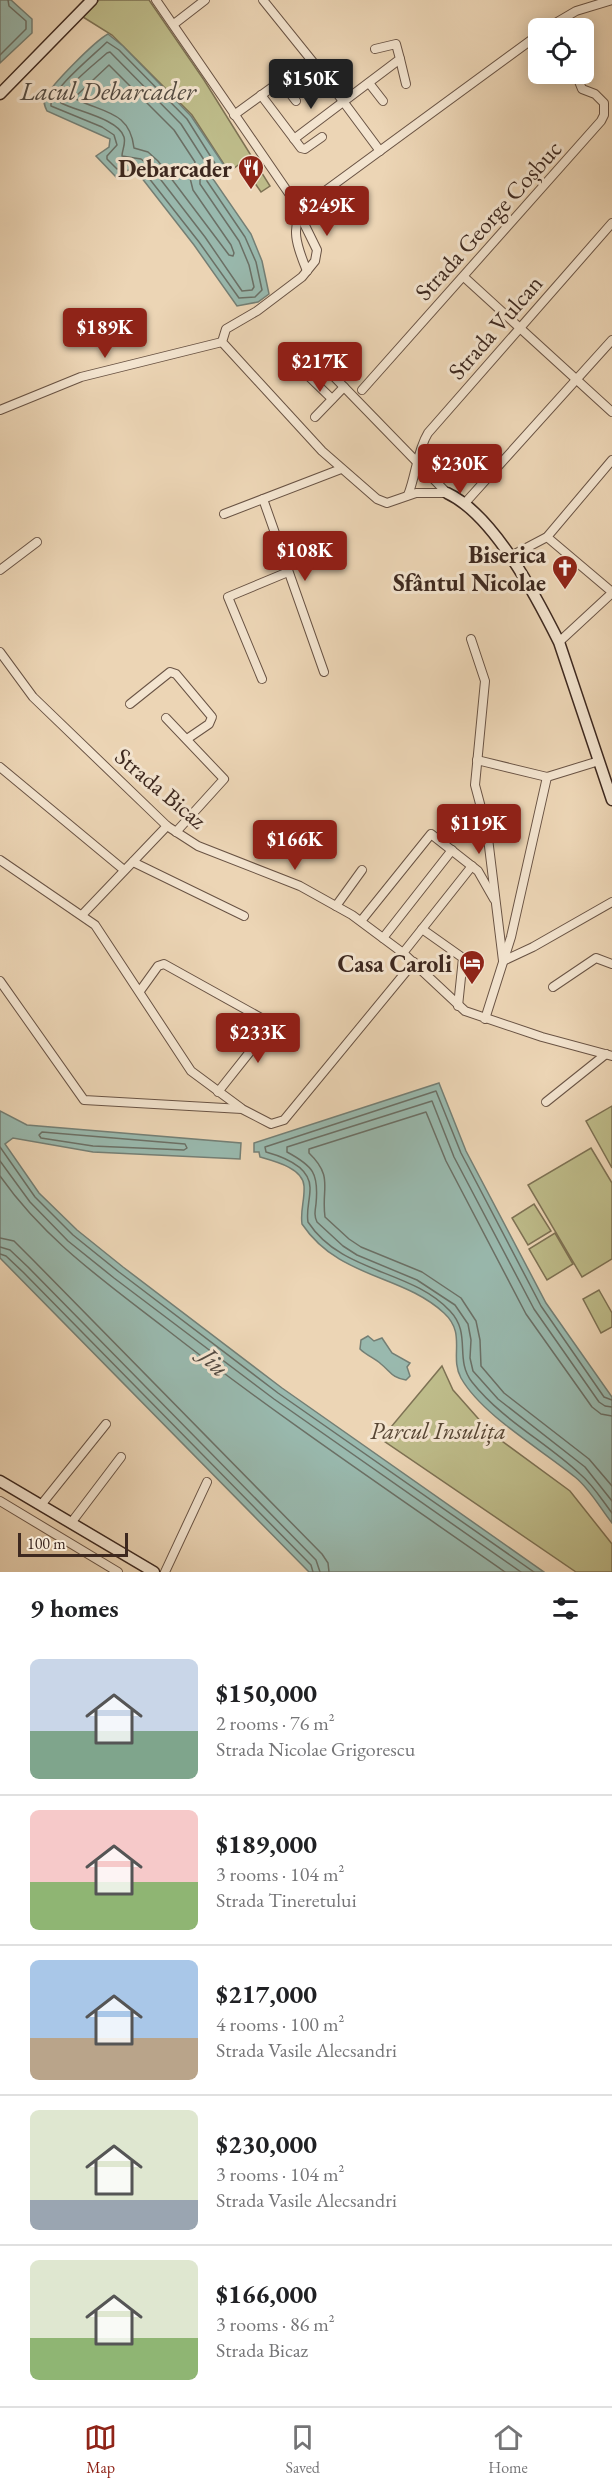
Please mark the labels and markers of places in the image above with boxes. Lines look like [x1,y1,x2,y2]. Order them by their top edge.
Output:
pin: $150K [269,59,353,110]
place label: Debarcader [118,153,232,184]
restaurant icon: Debarcader [236,153,266,191]
pin: $249K [285,186,369,237]
pin: $189K [63,308,147,359]
pin: $217K [278,342,362,393]
pin: $230K [418,444,502,495]
pin: $108K [263,531,347,582]
place label: Biserica Sfântul Nicolae [393,539,546,598]
church icon: Biserica Sfântul Nicolae [550,553,580,591]
pin: $119K [437,804,521,855]
pin: $166K [253,820,337,871]
place label: Casa Caroli [337,948,452,979]
hotel icon: Casa Caroli [457,948,487,986]
pin: $233K [216,1013,300,1064]

